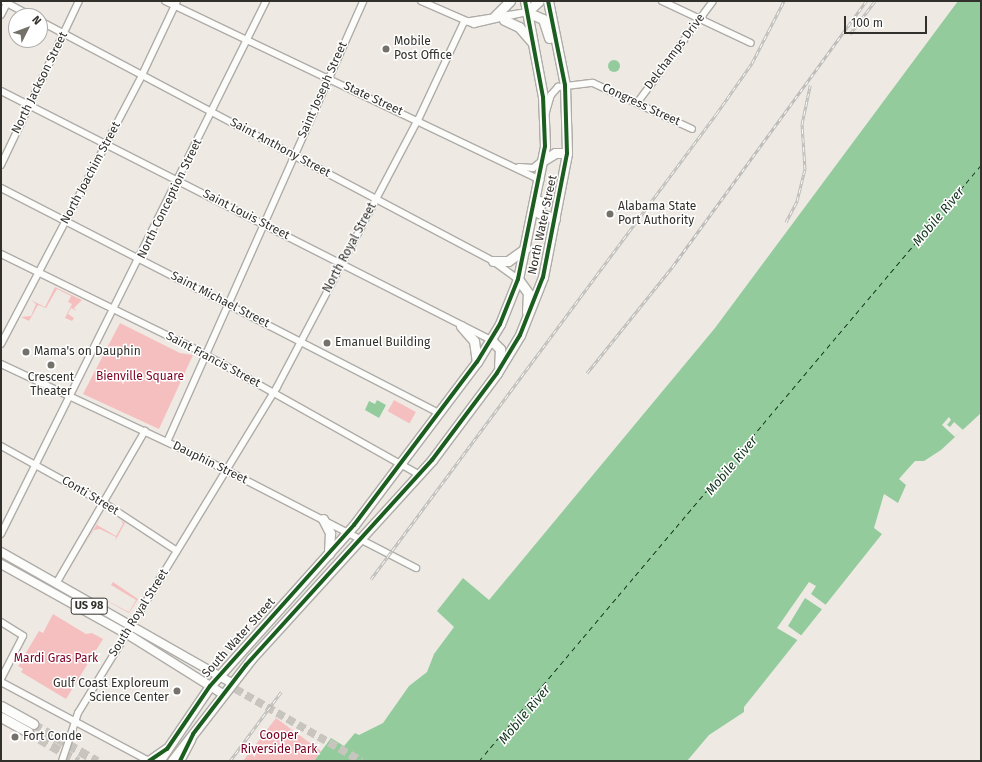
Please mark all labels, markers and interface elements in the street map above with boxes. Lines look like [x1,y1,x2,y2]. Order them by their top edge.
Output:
north arrow [8,8,48,48]
scale bar [846,8,929,34]
street label: Delchamps Drive [642,11,708,93]
text: N [29,13,44,27]
text: 100 m [851,16,883,30]
street label: North Jackson Street [9,30,71,136]
place label: Mobile Post Office [394,35,452,63]
street label: Saint Joseph Street [295,40,351,140]
marker: Mobile Post Office [381,44,391,54]
street label: State Street [341,79,405,119]
street label: Congress Street [600,81,682,129]
street label: Saint Anthony Street [227,115,333,181]
street label: North Joachim Street [58,119,124,227]
street label: North Conception Street [135,137,205,261]
street label: North Water Street [525,174,561,276]
water label: Mobile River [910,184,968,250]
street label: Saint Louis Street [200,187,292,243]
place label: Alabama State Port Authority [618,200,696,228]
street label: North Royal Street [320,201,380,295]
marker: Alabama State Port Authority [605,209,615,219]
street label: Saint Michael Street [168,269,272,331]
street label: Saint Francis Street [163,329,263,391]
place label: Emanuel Building [335,336,430,350]
marker: Emanuel Building [322,338,332,348]
place label: Mama's on Dauphin [34,345,141,359]
marker: Mama's on Dauphin [21,347,31,357]
marker: Crescent Theater [46,360,56,370]
park label: Bienville Square [96,370,184,384]
place label: Crescent Theater [28,371,74,399]
water label: Mobile River [703,433,761,499]
street label: Dauphin Street [170,439,250,487]
street label: Conti Street [59,473,121,519]
street label: South Royal Street [106,567,172,659]
street label: South Water Street [199,595,279,681]
road number: US 98 [70,597,108,615]
park label: Mardi Gras Park [14,652,98,666]
place label: Gulf Coast Exploreum Science Center [53,677,169,705]
water label: Mobile River [496,682,554,748]
marker: Gulf Coast Exploreum Science Center [172,686,182,696]
park label: Cooper Riverside Park [241,729,317,757]
place label: Fort Conde [23,730,82,744]
marker: Fort Conde [10,732,20,742]

